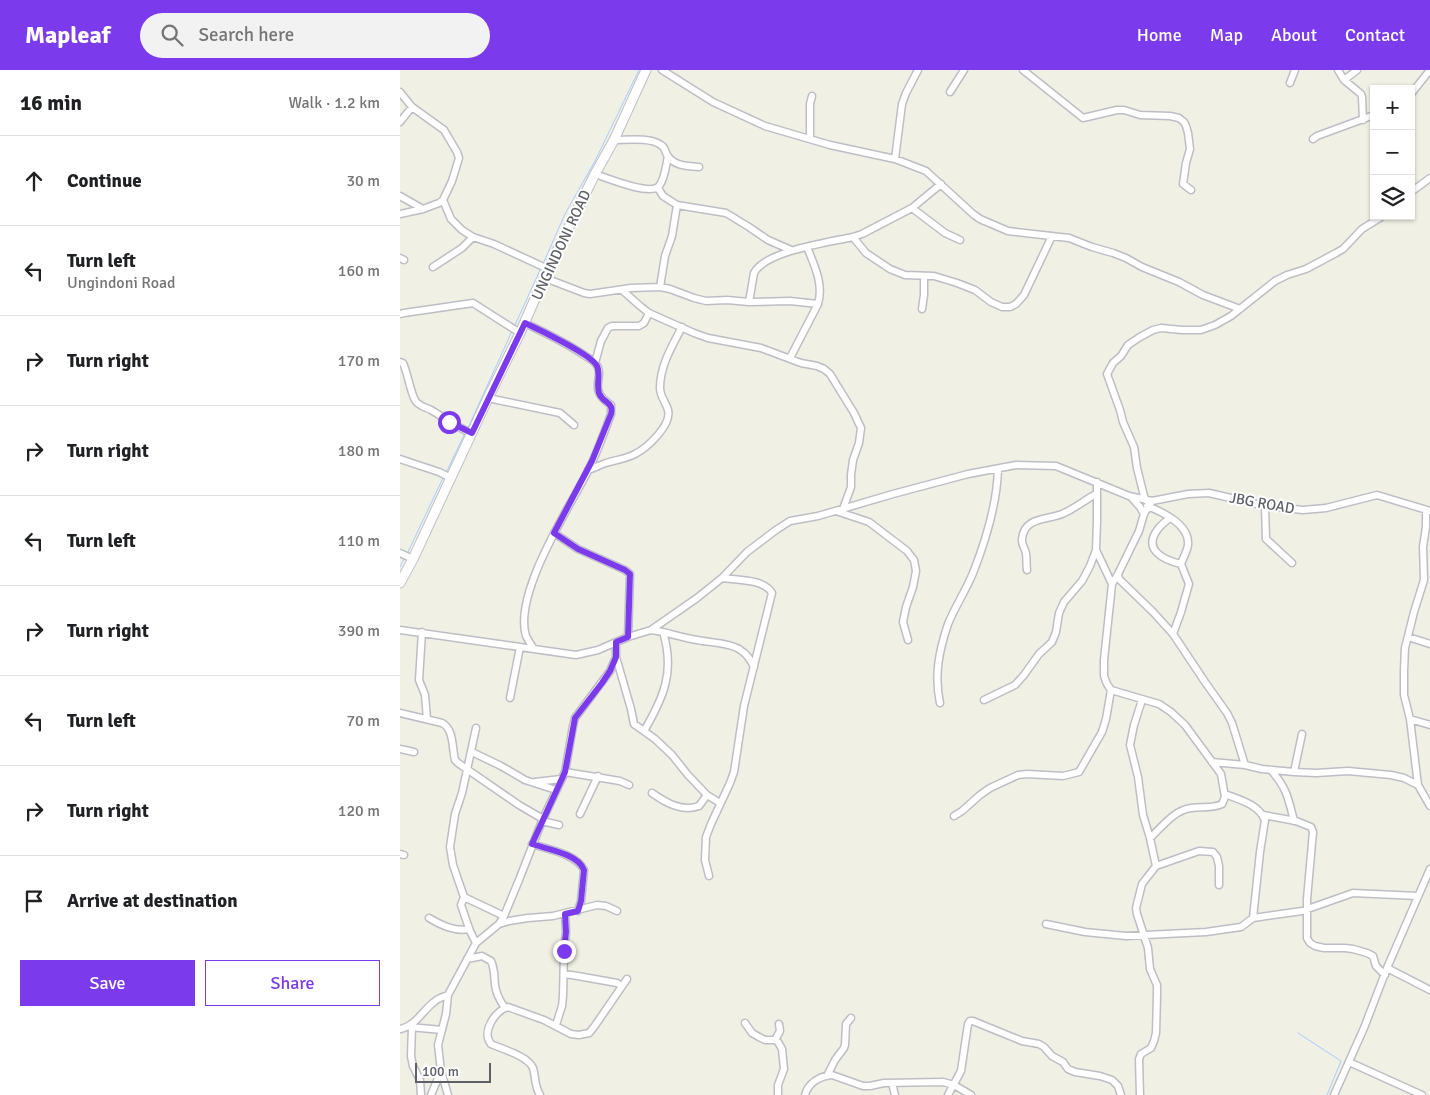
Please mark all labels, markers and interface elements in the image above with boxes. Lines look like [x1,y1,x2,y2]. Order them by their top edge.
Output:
search box [140,13,490,58]
text: Mapleaf [25,20,110,50]
icon: search [158,21,186,49]
text: Search here [198,23,294,47]
text: Home [1137,24,1182,46]
text: Map [1210,24,1243,46]
text: About [1271,24,1317,46]
text: Contact [1345,24,1405,46]
map controls [1370,85,1415,220]
button: + [1370,85,1415,130]
text: 16 min [20,90,82,116]
text: Walk · 1.2 km [288,93,380,113]
button: − [1370,130,1415,175]
icon: ahead [20,167,48,195]
text: Continue [67,169,142,193]
text: 30 m [346,171,380,191]
button: layers [1370,175,1415,220]
street label: UNGINDONI ROAD [528,187,594,303]
text: Turn left [67,249,136,273]
icon: left [20,257,48,285]
text: 160 m [338,261,380,281]
text: Ungindoni Road [67,273,176,293]
icon: right [20,347,48,375]
text: Turn right [67,349,149,373]
text: 170 m [338,351,380,371]
route start [438,411,461,434]
icon: right [20,437,48,465]
text: Turn right [67,439,149,463]
text: 180 m [338,441,380,461]
street label: JBG ROAD [1228,488,1296,518]
icon: left [20,527,48,555]
text: Turn left [67,529,136,553]
text: 110 m [338,531,380,551]
icon: right [20,617,48,645]
text: Turn right [67,619,149,643]
text: 390 m [338,621,380,641]
icon: left [20,707,48,735]
text: Turn left [67,709,136,733]
text: 70 m [346,711,380,731]
icon: right [20,797,48,825]
text: Turn right [67,799,149,823]
text: 120 m [338,801,380,821]
icon: arrive [20,887,48,915]
text: Arrive at destination [67,889,238,913]
route end [553,940,576,963]
button: Save [20,960,195,1006]
button: Share [205,960,380,1006]
scale bar [415,1060,491,1083]
text: 100 m [422,1063,459,1080]

